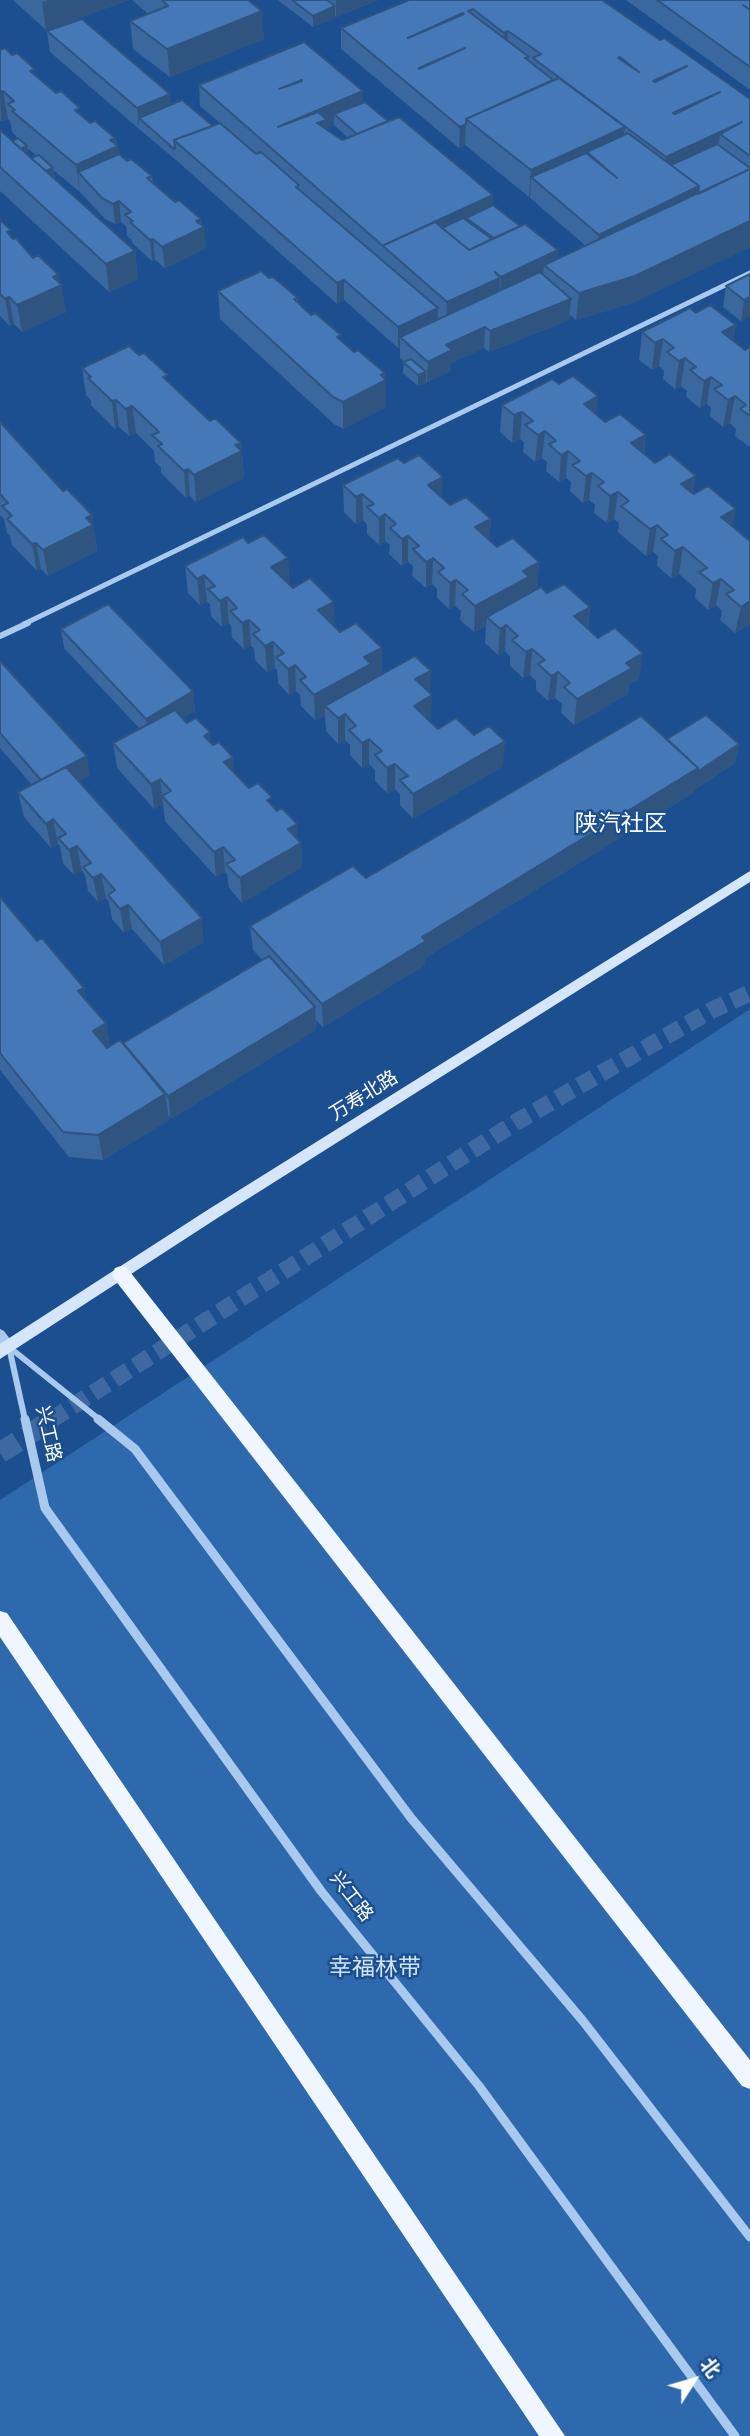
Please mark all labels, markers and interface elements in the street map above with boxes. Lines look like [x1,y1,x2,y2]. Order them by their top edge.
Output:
district label: 陕汽社区 [575,810,667,838]
street label: 万寿北路 [326,1066,402,1126]
street label: 兴工路 [30,1404,66,1464]
street label: 兴工路 [324,1868,378,1926]
park label: 幸福林带 [329,1954,421,1982]
north arrow [659,2345,729,2415]
text: 北 [695,2352,727,2383]

